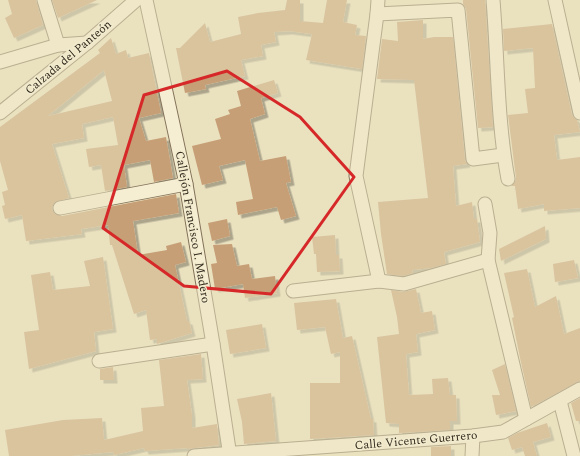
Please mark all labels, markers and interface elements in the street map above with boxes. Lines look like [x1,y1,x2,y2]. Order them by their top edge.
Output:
street label: Calzada del Panteón [21,15,116,99]
street label: Callejón Francisco I. Madero [170,150,215,305]
street label: Calle Vicente Guerrero [354,426,478,455]

